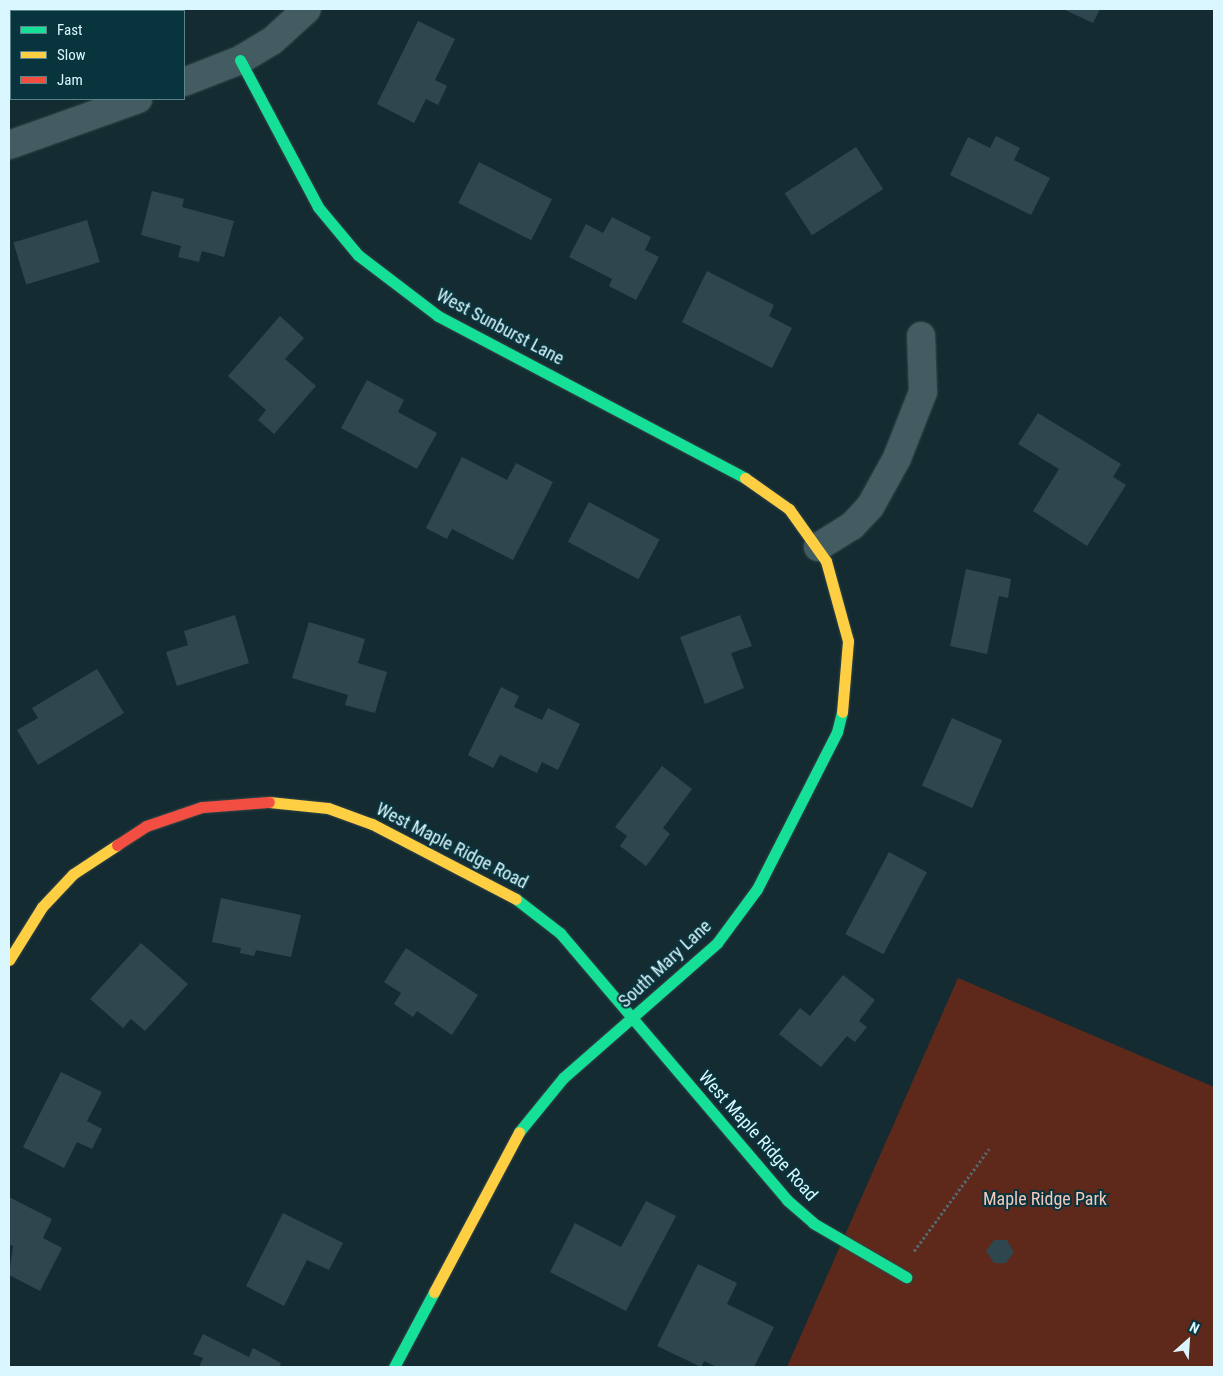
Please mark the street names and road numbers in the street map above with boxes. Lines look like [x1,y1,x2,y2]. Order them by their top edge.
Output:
street label: West Sunburst Lane [433,284,567,370]
street label: West Maple Ridge Road [372,798,532,894]
street label: South Mary Lane [614,916,716,1012]
street label: West Maple Ridge Road [694,1067,822,1205]

